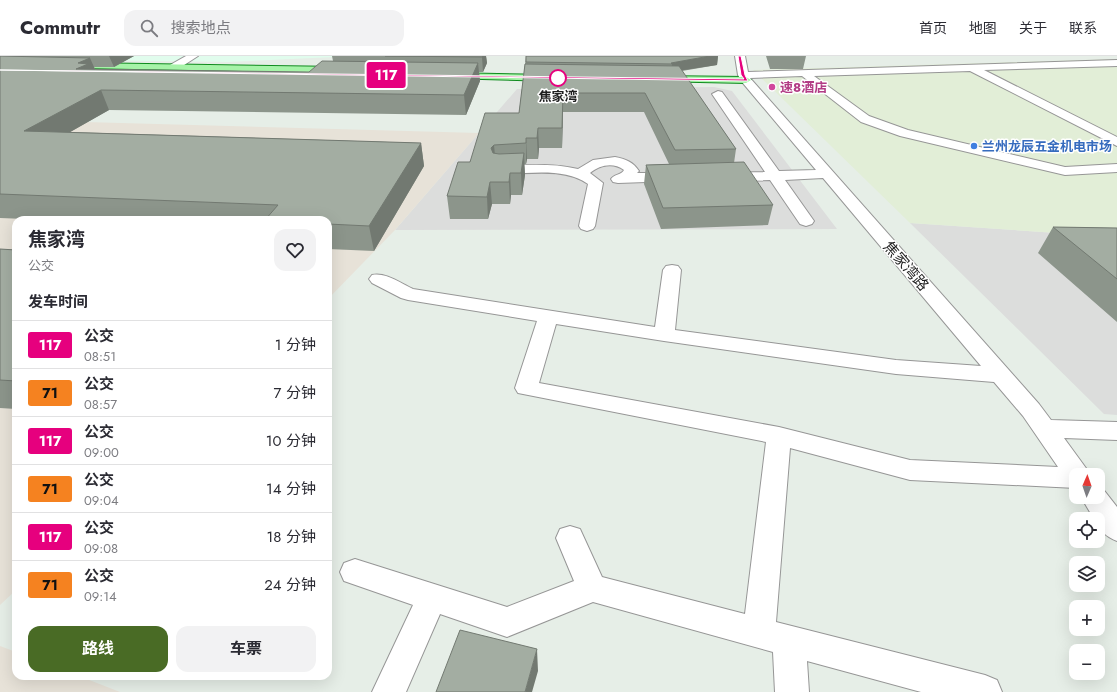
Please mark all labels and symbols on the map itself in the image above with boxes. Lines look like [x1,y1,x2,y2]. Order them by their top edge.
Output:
line badge: 117 [363,62,409,88]
marker: 焦家湾 [549,69,567,87]
place label: 速8酒店 [780,78,827,97]
marker: 速8酒店 [767,82,777,92]
place label: 焦家湾 [538,87,578,106]
place label: 兰州龙辰五金机电市场 [982,137,1112,156]
marker: 兰州龙辰五金机电市场 [969,141,979,151]
street label: 焦家湾路 [878,236,934,296]
north arrow [1069,468,1105,504]

